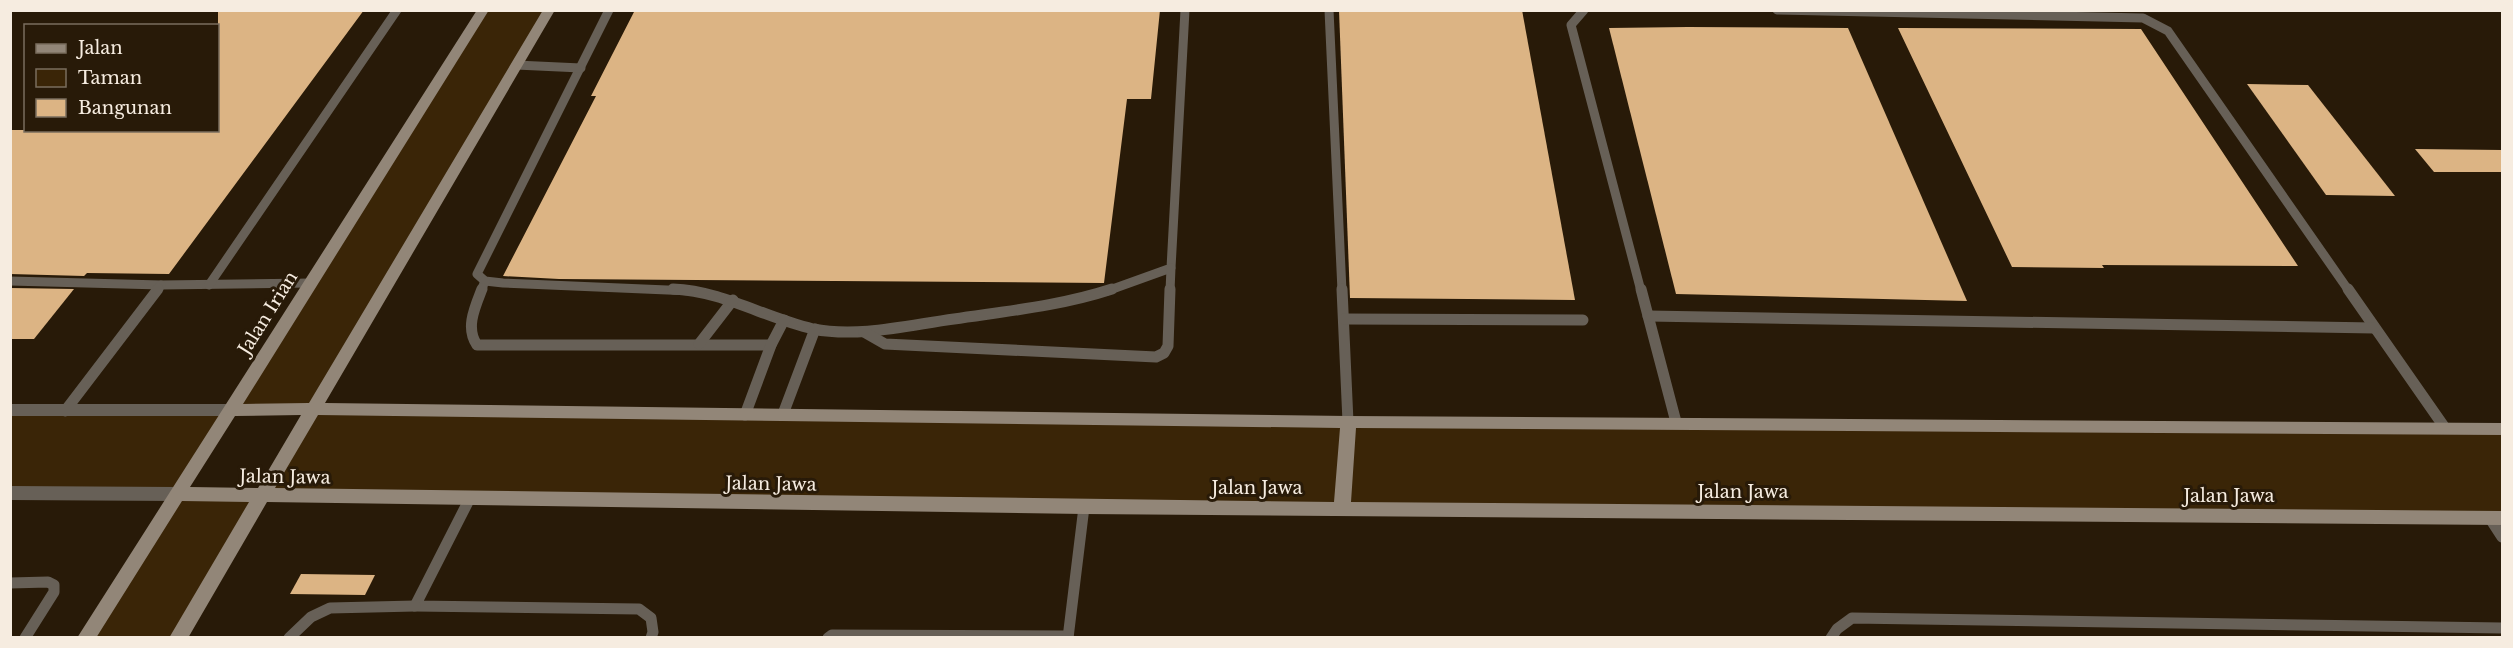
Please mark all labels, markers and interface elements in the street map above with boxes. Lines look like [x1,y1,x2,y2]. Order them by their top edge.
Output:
legend [24,24,219,132]
text: Jalan [76,37,123,59]
text: Taman [78,67,142,89]
text: Bangunan [78,97,172,119]
street label: Jalan Irian [233,267,302,361]
street label: Jalan Jawa [237,465,331,489]
street label: Jalan Jawa [723,472,817,496]
street label: Jalan Jawa [1209,477,1303,499]
street label: Jalan Jawa [1695,481,1789,503]
street label: Jalan Jawa [2181,485,2275,507]

